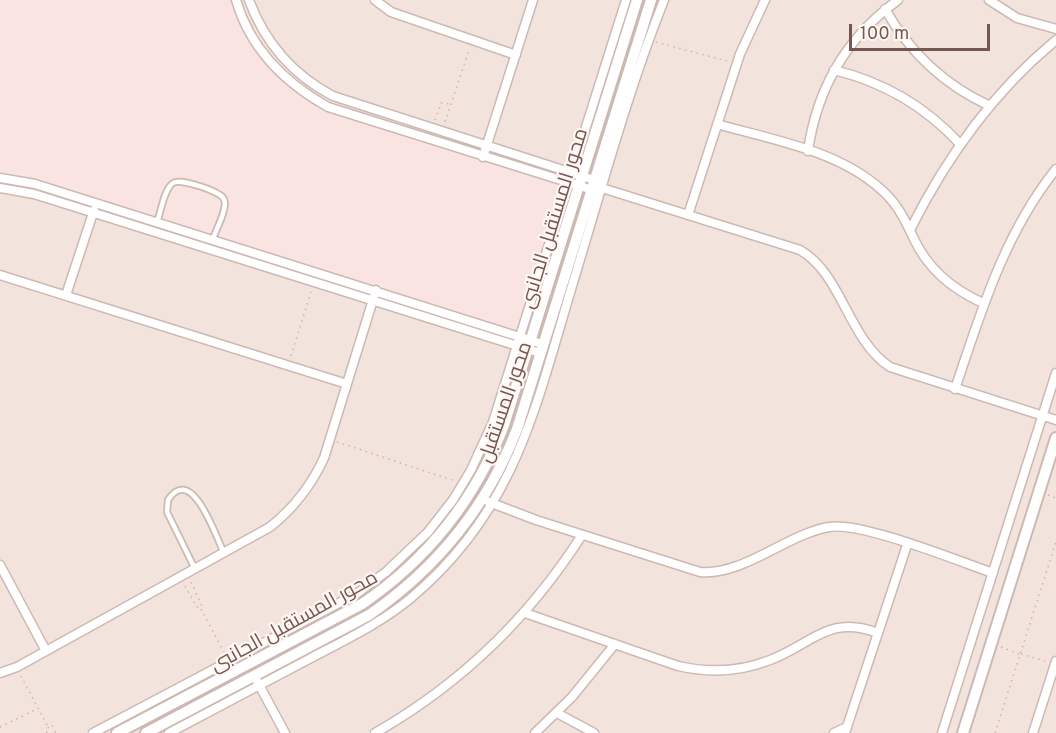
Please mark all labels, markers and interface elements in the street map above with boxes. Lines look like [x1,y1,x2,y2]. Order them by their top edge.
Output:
scale bar [852,12,993,50]
text: 100 m [860,23,909,46]
street label: محور المستقبل الجانبى [517,126,595,312]
street label: محور المستقبل [475,339,539,467]
street label: محور المستقبل الجانبى [207,567,383,679]

